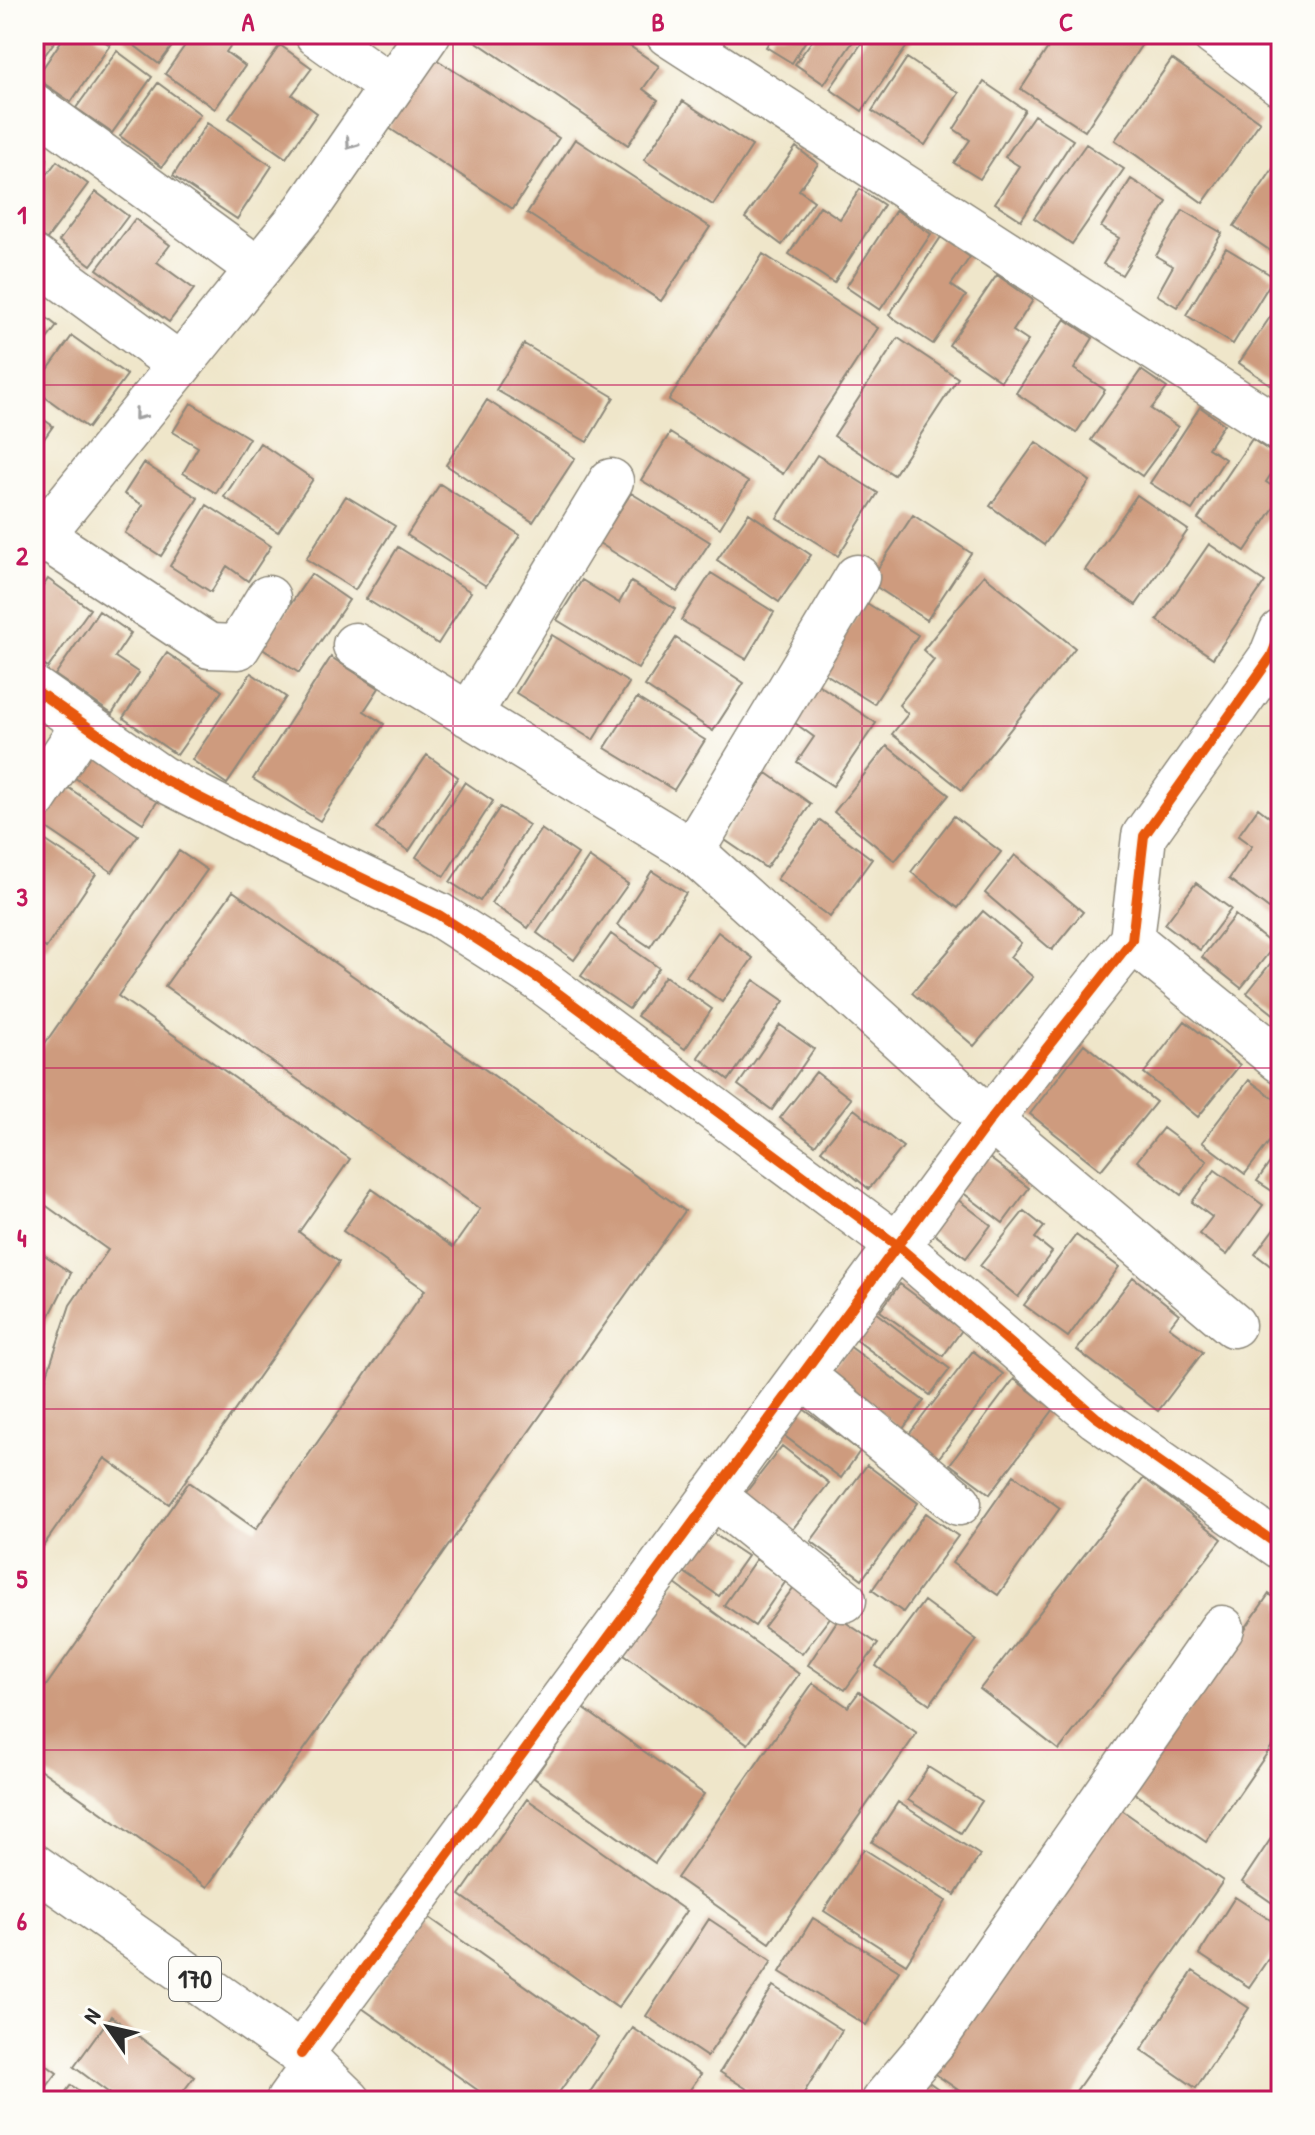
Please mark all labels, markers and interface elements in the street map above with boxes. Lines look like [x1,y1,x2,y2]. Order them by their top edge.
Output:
text: A [242,4,255,39]
text: B [651,4,665,39]
text: C [1059,4,1073,39]
one-way arrow [346,136,361,150]
text: 1 [17,197,27,232]
one-way arrow [135,406,149,421]
text: 2 [16,538,29,573]
text: 3 [16,879,28,914]
text: 4 [17,1220,27,1255]
text: 5 [17,1561,28,1596]
text: 6 [17,1903,28,1938]
road number: 170 [169,1957,221,2001]
north arrow [68,1987,148,2067]
text: N [76,2002,107,2029]

